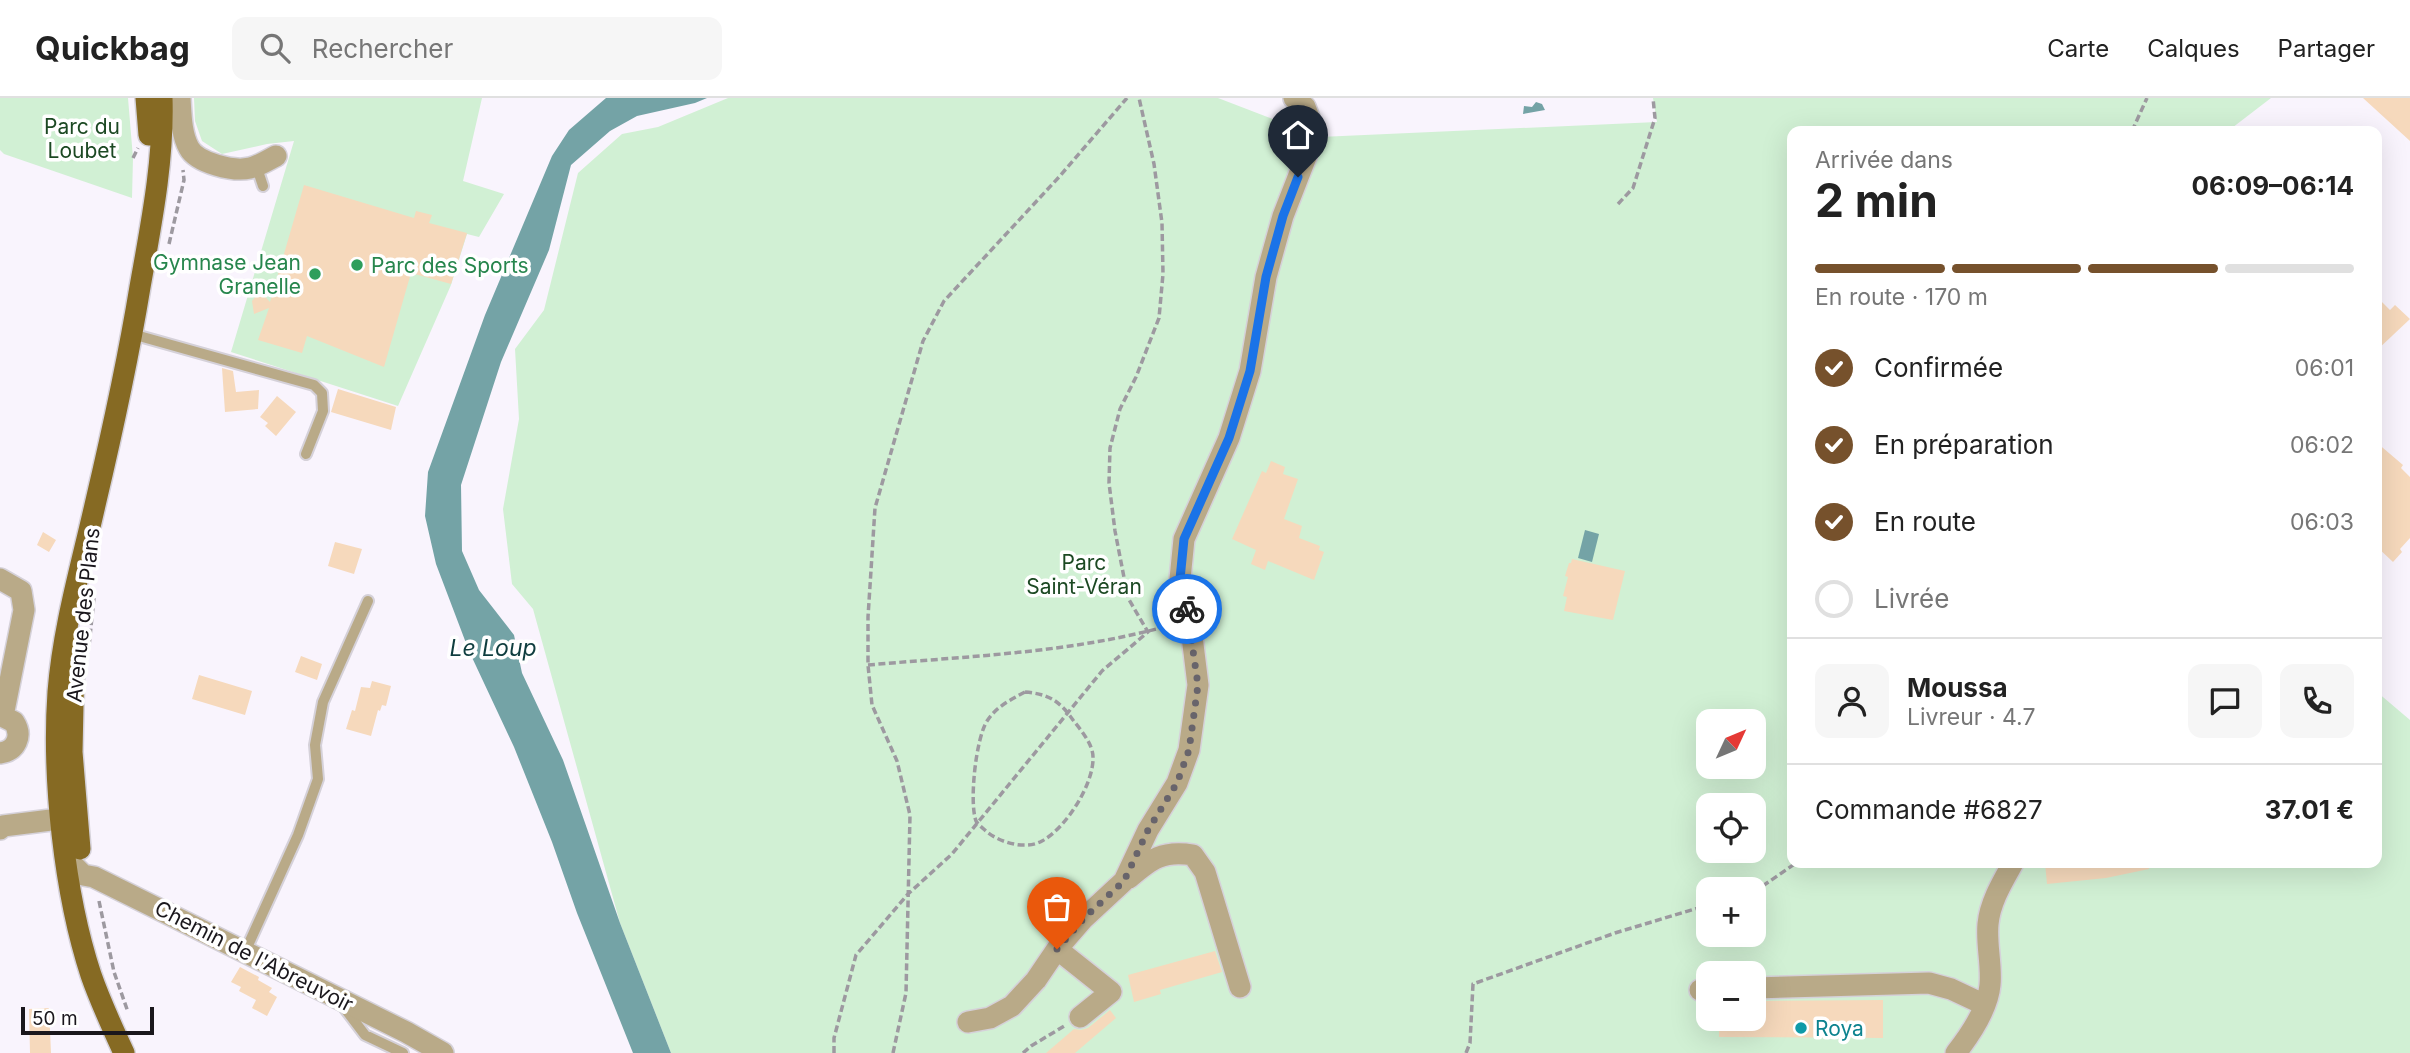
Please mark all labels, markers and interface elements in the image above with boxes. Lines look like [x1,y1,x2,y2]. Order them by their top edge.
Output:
search box [232,17,722,80]
text: Quickbag [35,28,190,68]
icon: search [256,29,294,67]
text: Rechercher [312,33,453,64]
text: Carte [2047,34,2109,63]
text: Calques [2147,34,2240,63]
text: Partager [2278,34,2375,63]
pin [1268,105,1328,177]
park label: Parc du Loubet [44,114,120,163]
icon: home [1279,116,1317,154]
text: Arrivée dans [1815,146,1953,174]
text: 06:09–06:14 [2192,170,2354,201]
text: 2 min [1815,172,1938,228]
place label: Gymnase Jean Granelle [153,250,301,299]
place label: Parc des Sports [371,253,529,278]
marker: Parc des Sports [349,257,365,273]
marker: Gymnase Jean Granelle [307,266,323,282]
text: En route · 170 m [1815,283,1988,311]
icon: check [1815,349,1853,387]
text: Confirmée [1874,352,2003,383]
text: 06:01 [2295,354,2354,382]
icon: check [1815,426,1853,464]
text: En préparation [1874,429,2054,460]
text: 06:02 [2290,431,2354,459]
icon: check [1815,503,1853,541]
text: En route [1874,506,1976,537]
text: 06:03 [2290,508,2354,536]
street label: Avenue des Plans [61,526,105,704]
park label: Parc Saint-Véran [1026,550,1142,599]
courier [1152,574,1222,644]
text: Livrée [1874,583,1949,614]
icon: bike [1168,590,1206,628]
water label: Le Loup [449,634,537,662]
button: person [1815,664,1889,738]
button: chat [2188,664,2262,738]
button: phone [2280,664,2354,738]
text: Moussa [1907,672,2008,703]
text: Livreur · 4.7 [1907,703,2035,731]
north arrow [1696,709,1766,779]
map controls [1696,709,1766,1031]
button: locate [1696,793,1766,863]
text: Commande #6827 [1815,794,2043,825]
text: 37.01 € [2265,794,2354,825]
pin [1027,877,1087,949]
button: + [1696,877,1766,947]
icon: bag [1038,888,1076,926]
street label: Chemin de l'Abreuvoir [151,895,357,1017]
button: − [1696,961,1766,1031]
scale bar [21,1004,154,1036]
text: 50 m [32,1007,78,1030]
place label: Roya [1815,1016,1864,1041]
marker: Roya [1793,1020,1809,1036]

